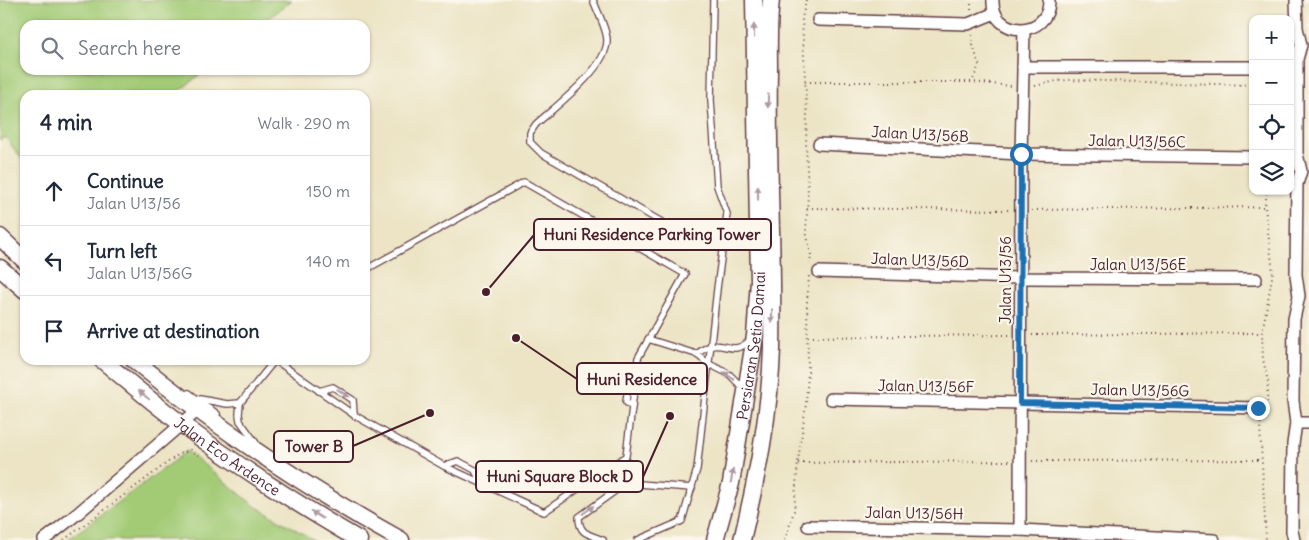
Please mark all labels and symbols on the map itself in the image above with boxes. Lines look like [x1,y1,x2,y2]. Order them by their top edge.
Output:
one-way arrow [750,22,758,38]
one-way arrow [764,93,772,109]
street label: Jalan U13/56B [871,122,969,146]
street label: Jalan U13/56C [1088,131,1186,151]
route start [1010,143,1033,166]
one-way arrow [754,185,762,201]
callout: Huni Residence Parking Tower [534,219,771,250]
text: Huni Residence Parking Tower [543,224,761,245]
street label: Jalan U13/56 [996,236,1015,324]
street label: Jalan U13/56D [870,249,970,271]
street label: Jalan U13/56E [1090,255,1186,274]
street label: Persiaran Setia Damai [732,271,769,421]
one-way arrow [768,308,776,324]
callout: Huni Residence [577,363,707,394]
text: Huni Residence [587,369,698,389]
one-way arrow [722,371,736,381]
street label: Jalan U13/56F [878,376,975,396]
street label: Jalan U13/56G [1091,380,1190,400]
one-way arrow [138,389,151,400]
one-way arrow [337,389,350,398]
route end [1247,397,1270,420]
street label: Jalan Eco Ardence [171,412,284,499]
callout: Tower B [274,431,353,462]
text: Tower B [285,436,344,456]
callout: Huni Square Block D [476,461,643,492]
text: Huni Square Block D [487,466,633,487]
one-way arrow [729,468,737,484]
street label: Jalan U13/56H [865,503,964,523]
one-way arrow [581,505,595,515]
one-way arrow [311,510,324,520]

